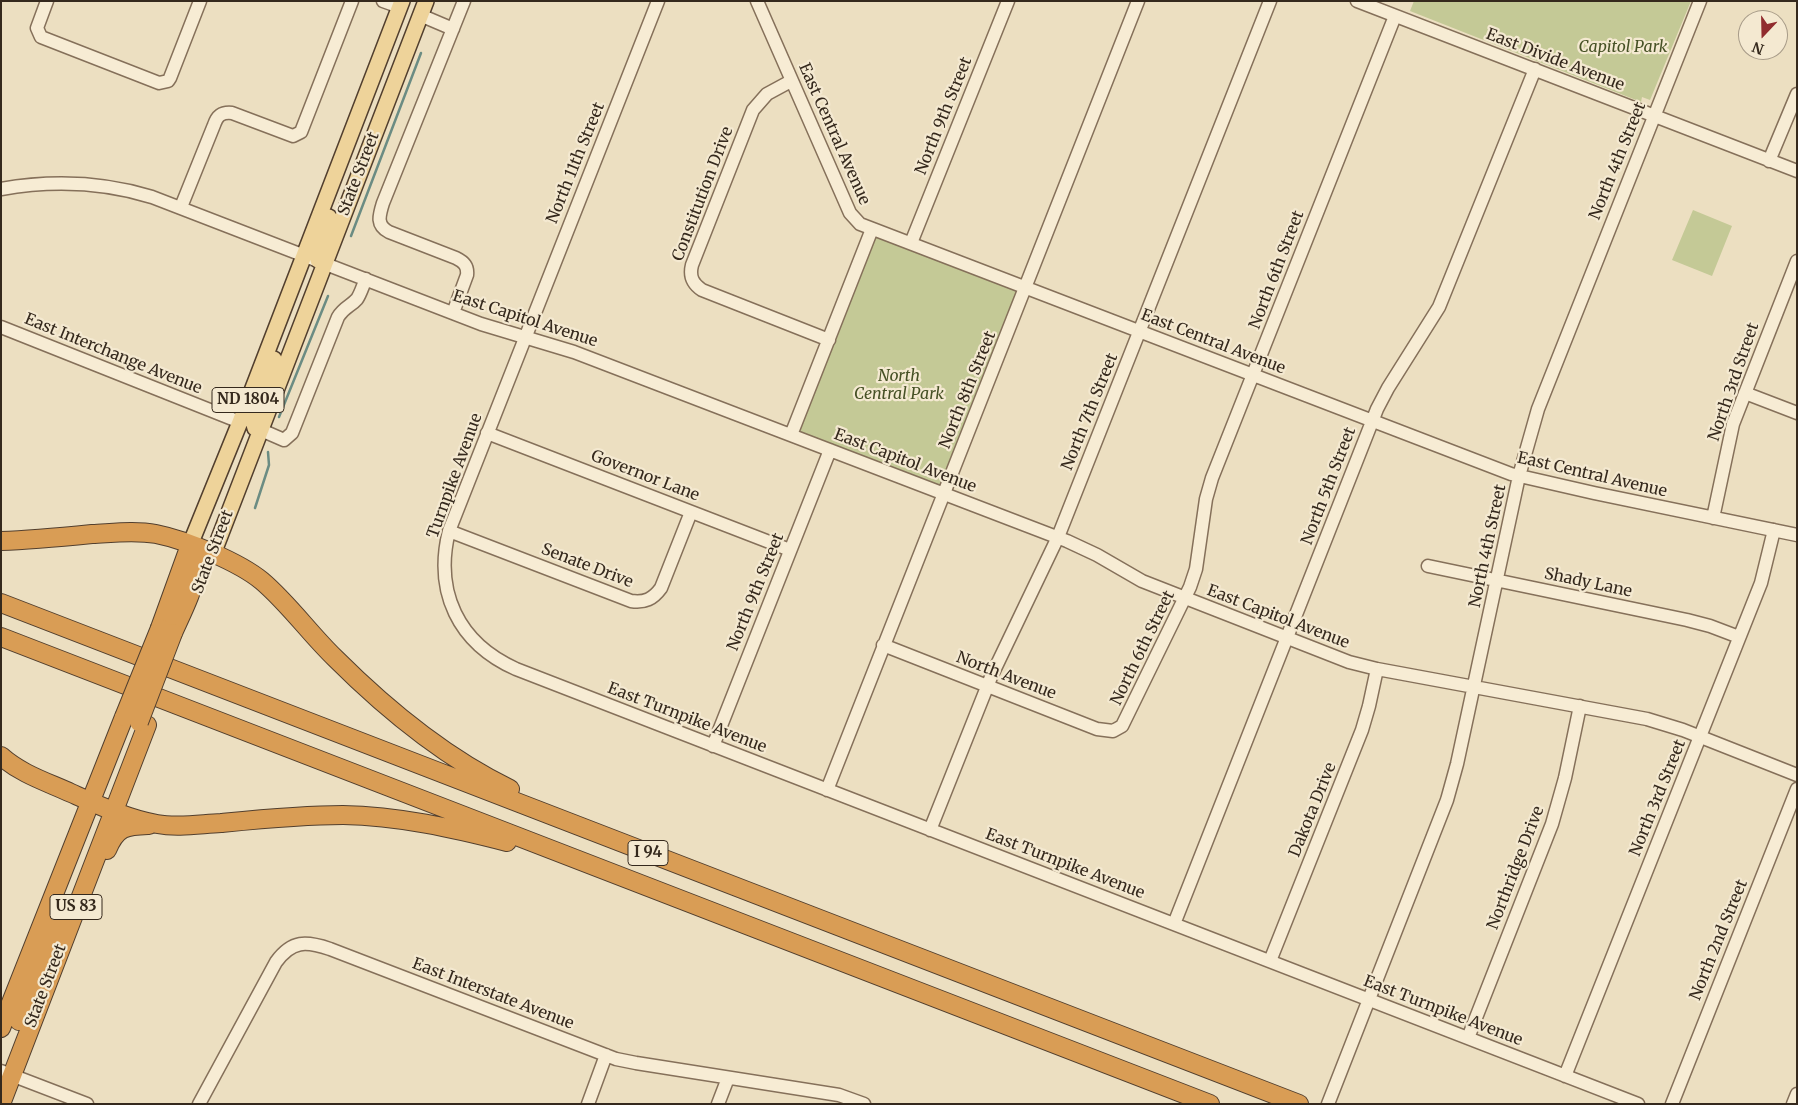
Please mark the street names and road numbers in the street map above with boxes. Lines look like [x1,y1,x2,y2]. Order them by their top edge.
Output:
street label: East Divide Avenue [1483,25,1627,95]
street label: North 9th Street [912,54,976,178]
street label: East Central Avenue [794,60,874,208]
street label: North 4th Street [1586,99,1650,223]
street label: North 11th Street [543,100,609,226]
street label: Constitution Drive [669,124,737,264]
street label: State Street [334,129,384,219]
street label: North 6th Street [1246,208,1308,332]
street label: East Capitol Avenue [450,287,600,351]
street label: East Central Avenue [1138,306,1288,378]
street label: East Interchange Avenue [22,310,204,398]
street label: North 3rd Street [1705,320,1763,444]
street label: North 8th Street [936,328,1000,452]
street label: North 7th Street [1058,351,1122,473]
road number: ND 1804 [212,388,284,412]
street label: Turnpike Avenue [423,411,487,541]
street label: East Capitol Avenue [831,425,979,497]
street label: North 5th Street [1298,425,1360,547]
street label: Governor Lane [588,447,702,505]
street label: East Central Avenue [1515,448,1669,502]
street label: North 4th Street [1466,483,1510,609]
street label: State Street [188,507,238,597]
street label: North 9th Street [724,530,788,654]
street label: Senate Drive [538,540,636,592]
street label: Shady Lane [1542,564,1634,602]
street label: East Capitol Avenue [1204,581,1352,653]
street label: North 6th Street [1107,588,1179,708]
street label: North Avenue [953,648,1059,704]
street label: East Turnpike Avenue [605,679,769,757]
street label: North 3rd Street [1626,737,1690,859]
street label: Dakota Drive [1285,760,1341,860]
street label: Northridge Drive [1484,804,1548,932]
street label: East Turnpike Avenue [983,825,1147,903]
road number: I 94 [628,840,668,866]
street label: North 2nd Street [1686,877,1752,1003]
road number: US 83 [50,894,102,920]
street label: State Street [21,941,71,1031]
street label: East Interstate Avenue [410,954,576,1034]
street label: East Turnpike Avenue [1361,972,1525,1050]

